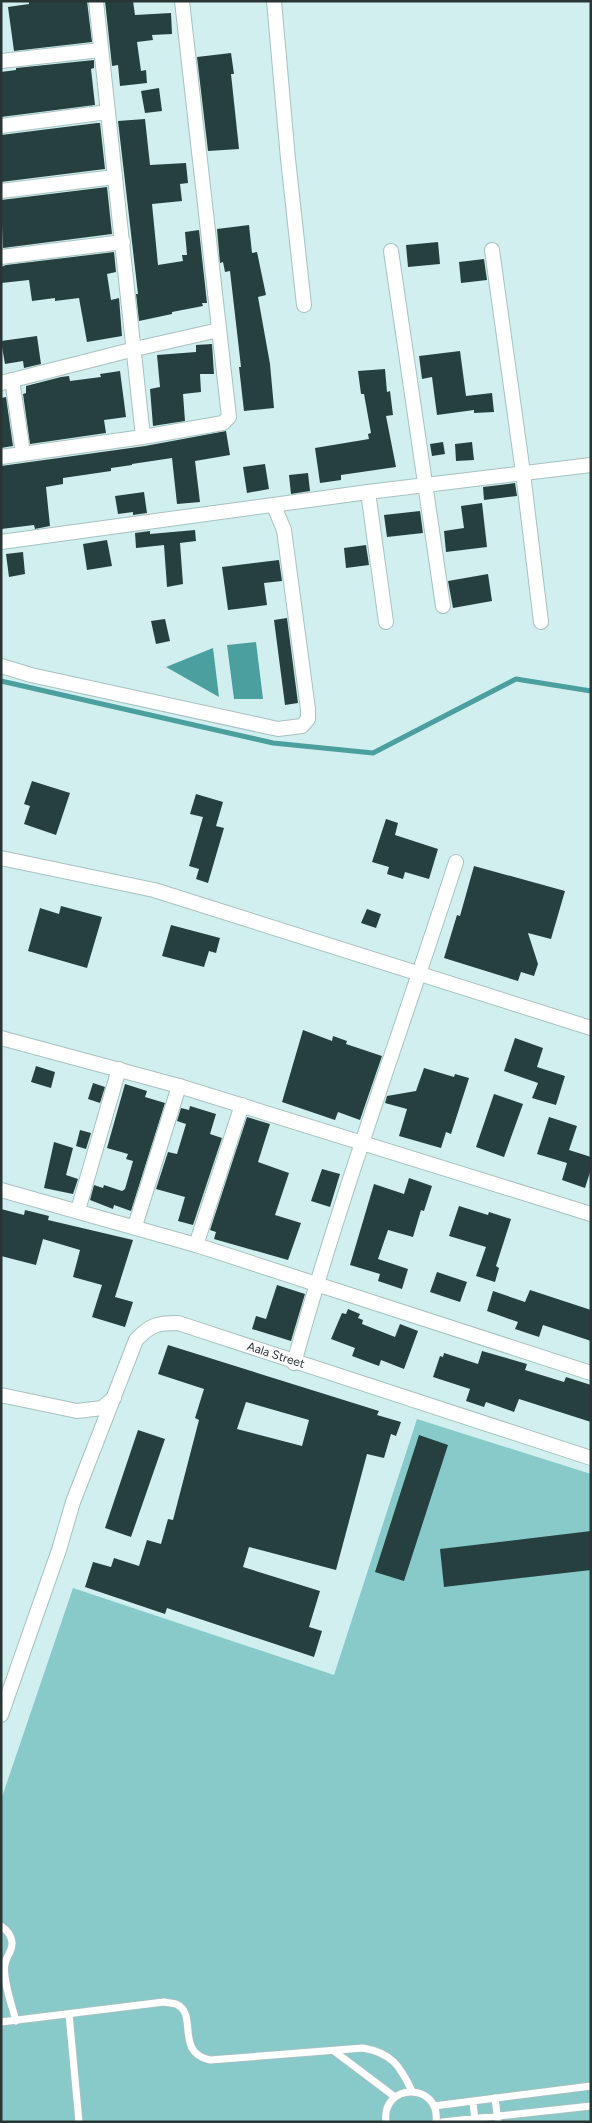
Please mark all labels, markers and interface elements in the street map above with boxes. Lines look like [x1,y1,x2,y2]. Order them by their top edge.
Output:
street label: Aala Street [245,1339,307,1371]

